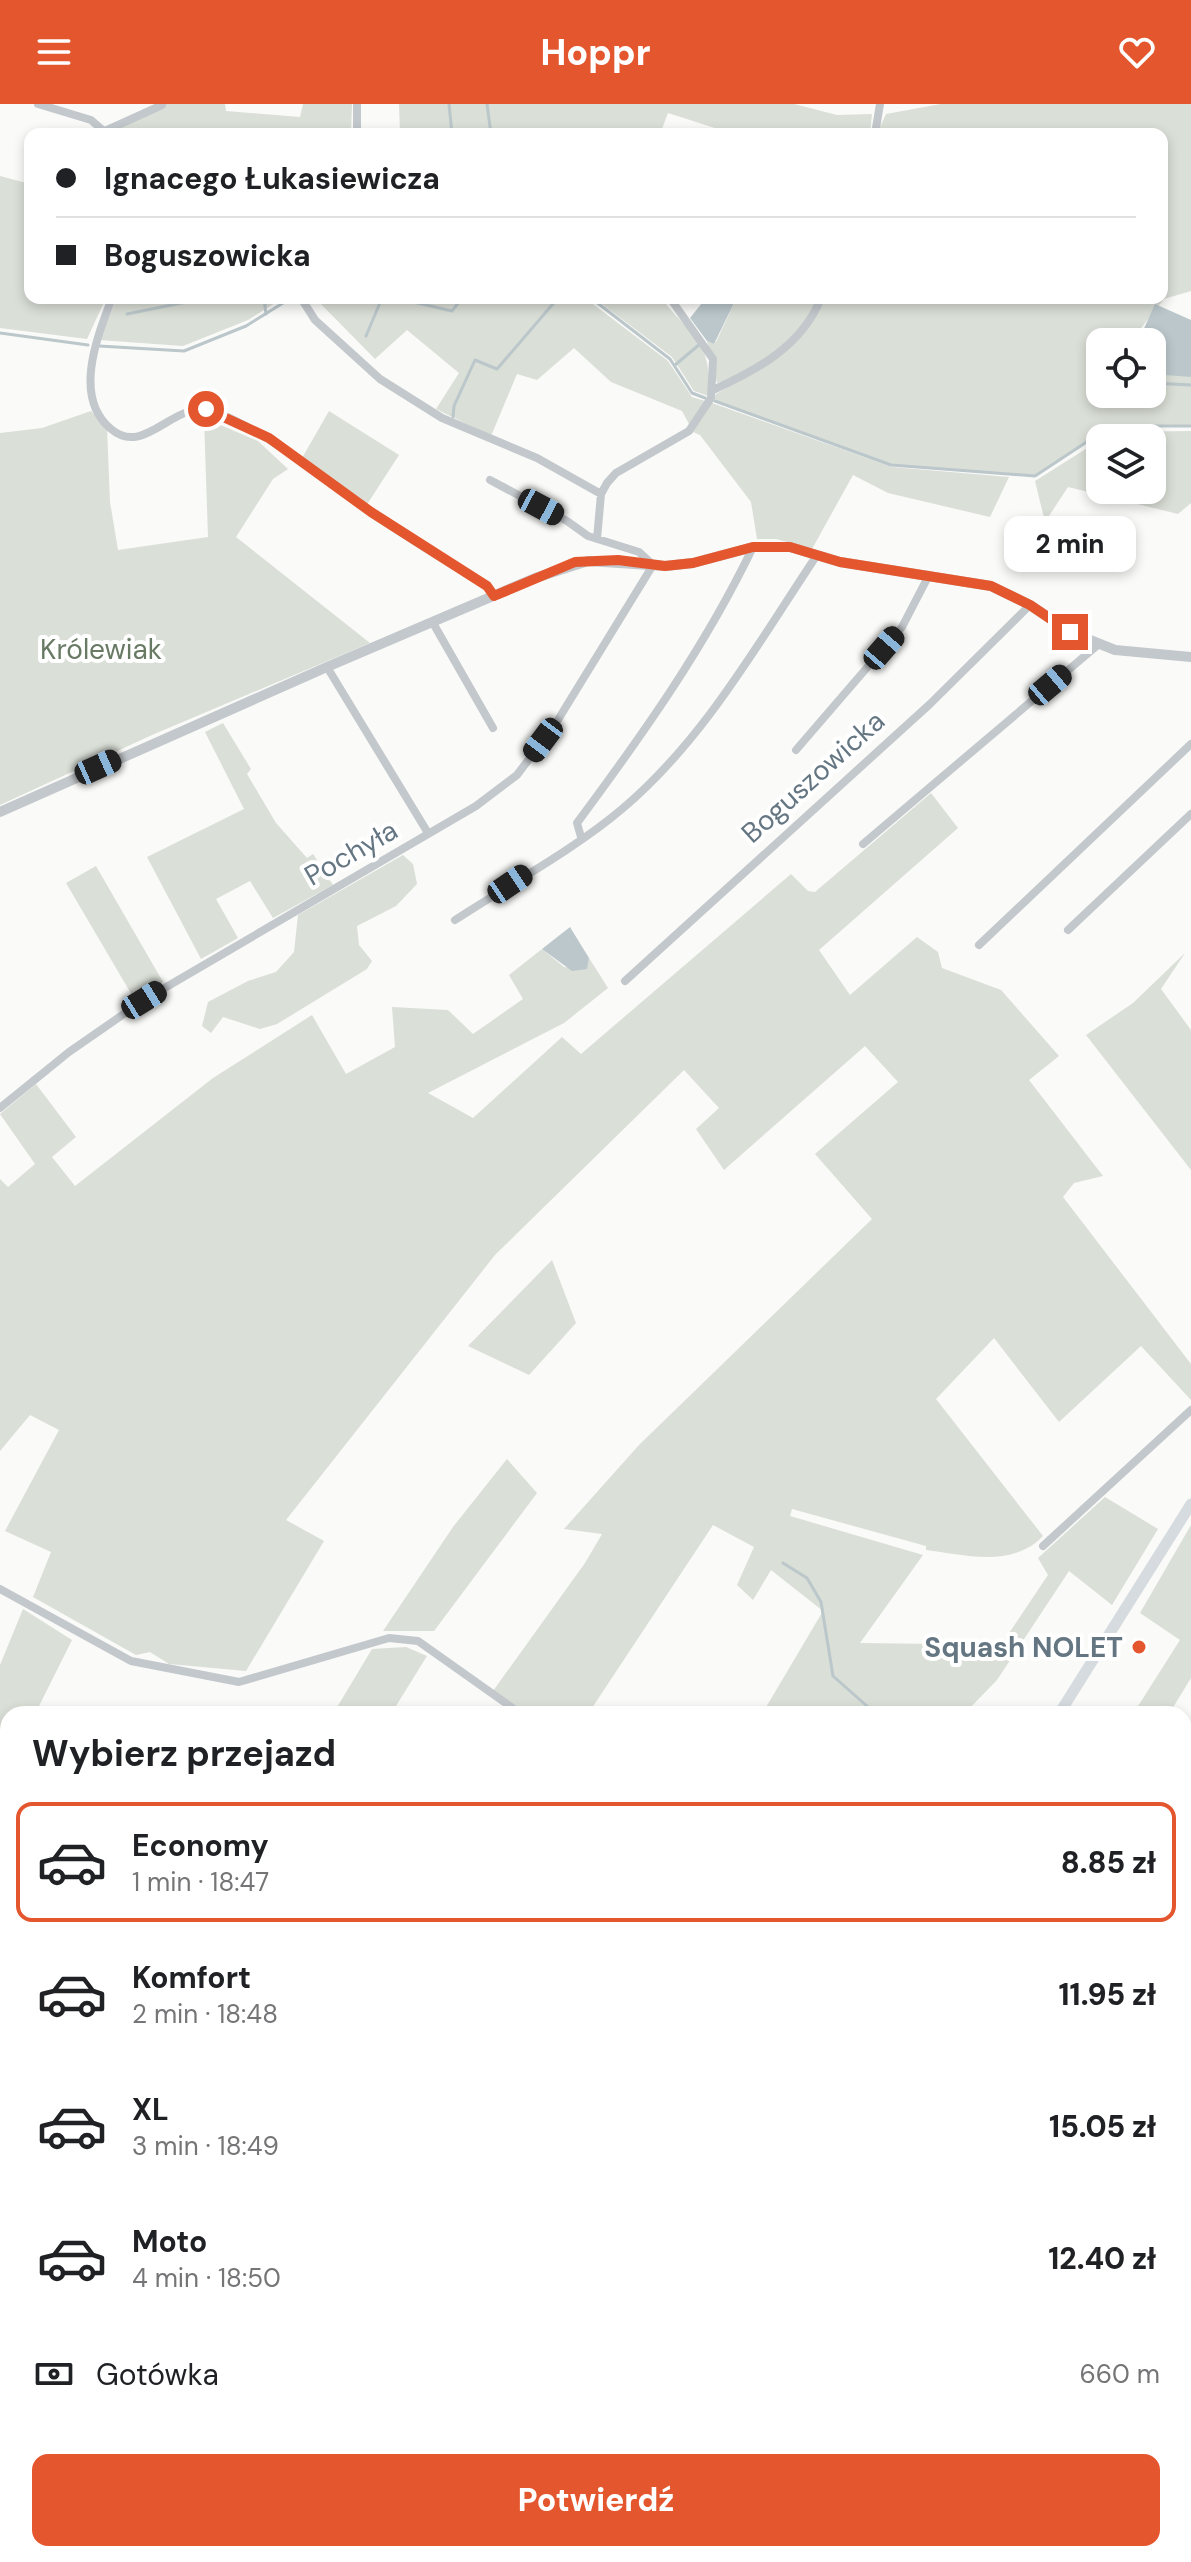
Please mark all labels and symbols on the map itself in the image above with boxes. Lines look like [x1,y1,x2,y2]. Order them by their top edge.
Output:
route start [188,391,224,427]
car [514,485,568,529]
callout: 2 min [1004,516,1136,572]
route end [1052,614,1088,650]
car [859,622,909,674]
park label: Królewiak [40,631,162,668]
car [1024,660,1076,710]
street label: Boguszowicka [733,703,893,851]
car [519,714,567,766]
car [71,746,125,788]
street label: Pochyła [298,812,404,894]
car [483,861,537,907]
car [117,977,171,1023]
place label: Squash NOLET [924,1629,1123,1666]
marker: Squash NOLET [1130,1638,1148,1656]

